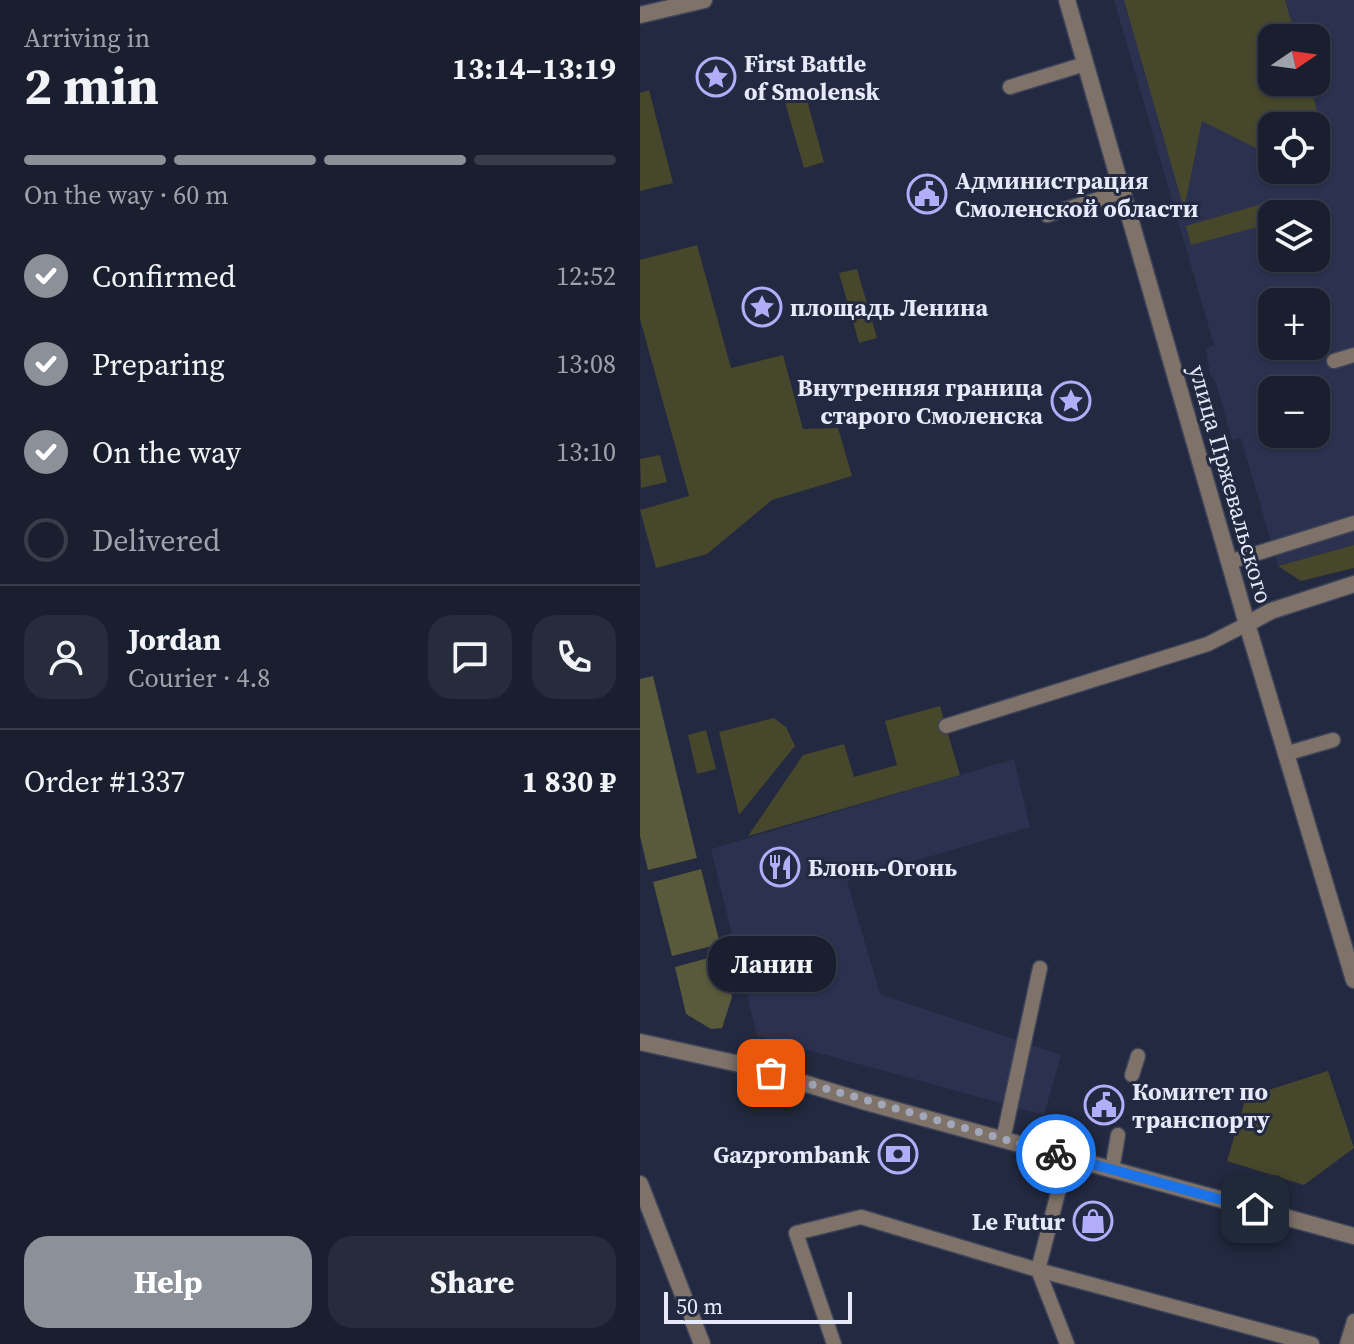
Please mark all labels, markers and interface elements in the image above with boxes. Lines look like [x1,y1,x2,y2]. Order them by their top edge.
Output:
text: Arriving in [24,20,150,56]
north arrow [1258,24,1330,96]
map controls [1258,24,1330,448]
place label: First Battle of Smolensk [744,47,880,108]
text: 13:14–13:19 [452,48,616,89]
text: 2 min [24,50,159,121]
place icon: First Battle of Smolensk [695,56,737,98]
button: locate [1258,112,1330,184]
place label: Администрация Смоленской области [955,164,1199,225]
public building icon: Администрация Смоленской области [906,173,948,215]
text: On the way · 60 m [24,177,229,213]
button: layers [1258,200,1330,272]
icon: check [24,254,68,298]
text: Confirmed [92,256,236,297]
text: 12:52 [556,258,616,294]
place icon: площадь Ленина [741,286,783,328]
button: + [1258,288,1330,360]
place label: площадь Ленина [790,291,989,324]
icon: check [24,342,68,386]
text: Preparing [92,344,225,385]
text: 13:08 [556,346,616,382]
street label: улица Пржевальского [1181,361,1281,607]
place label: Внутренняя граница старого Смоленска [797,371,1043,432]
button: − [1258,376,1330,448]
place icon: Внутренняя граница старого Смоленска [1050,380,1092,422]
icon: check [24,430,68,474]
text: On the way [92,432,241,473]
text: 13:10 [556,434,616,470]
text: Delivered [92,520,220,561]
button: person [24,615,108,699]
button: chat [428,615,512,699]
button: phone [532,615,616,699]
text: Jordan [128,619,221,660]
text: Courier · 4.8 [128,660,270,696]
text: Order #1337 [24,761,185,802]
text: 1 830 ₽ [522,761,616,802]
restaurant icon: Блонь-Огонь [759,846,801,888]
place label: Блонь-Огонь [808,851,957,884]
callout: Ланин [707,937,835,993]
text: Ланин [731,946,813,982]
pin [737,1039,805,1107]
icon: bag [749,1051,793,1095]
place label: Комитет по транспорту [1132,1075,1270,1136]
public building icon: Комитет по транспорту [1083,1084,1125,1126]
courier [1016,1114,1096,1194]
icon: bike [1034,1132,1078,1176]
bank icon: Gazprombank [877,1133,919,1175]
place label: Gazprombank [713,1138,871,1171]
pin [1221,1175,1289,1243]
icon: home [1233,1187,1277,1231]
shop icon: Le Futur [1072,1200,1114,1242]
place label: Le Futur [972,1205,1066,1238]
button: Help [24,1236,312,1328]
button: Share [328,1236,616,1328]
scale bar [664,1288,852,1324]
text: 50 m [676,1291,723,1321]

